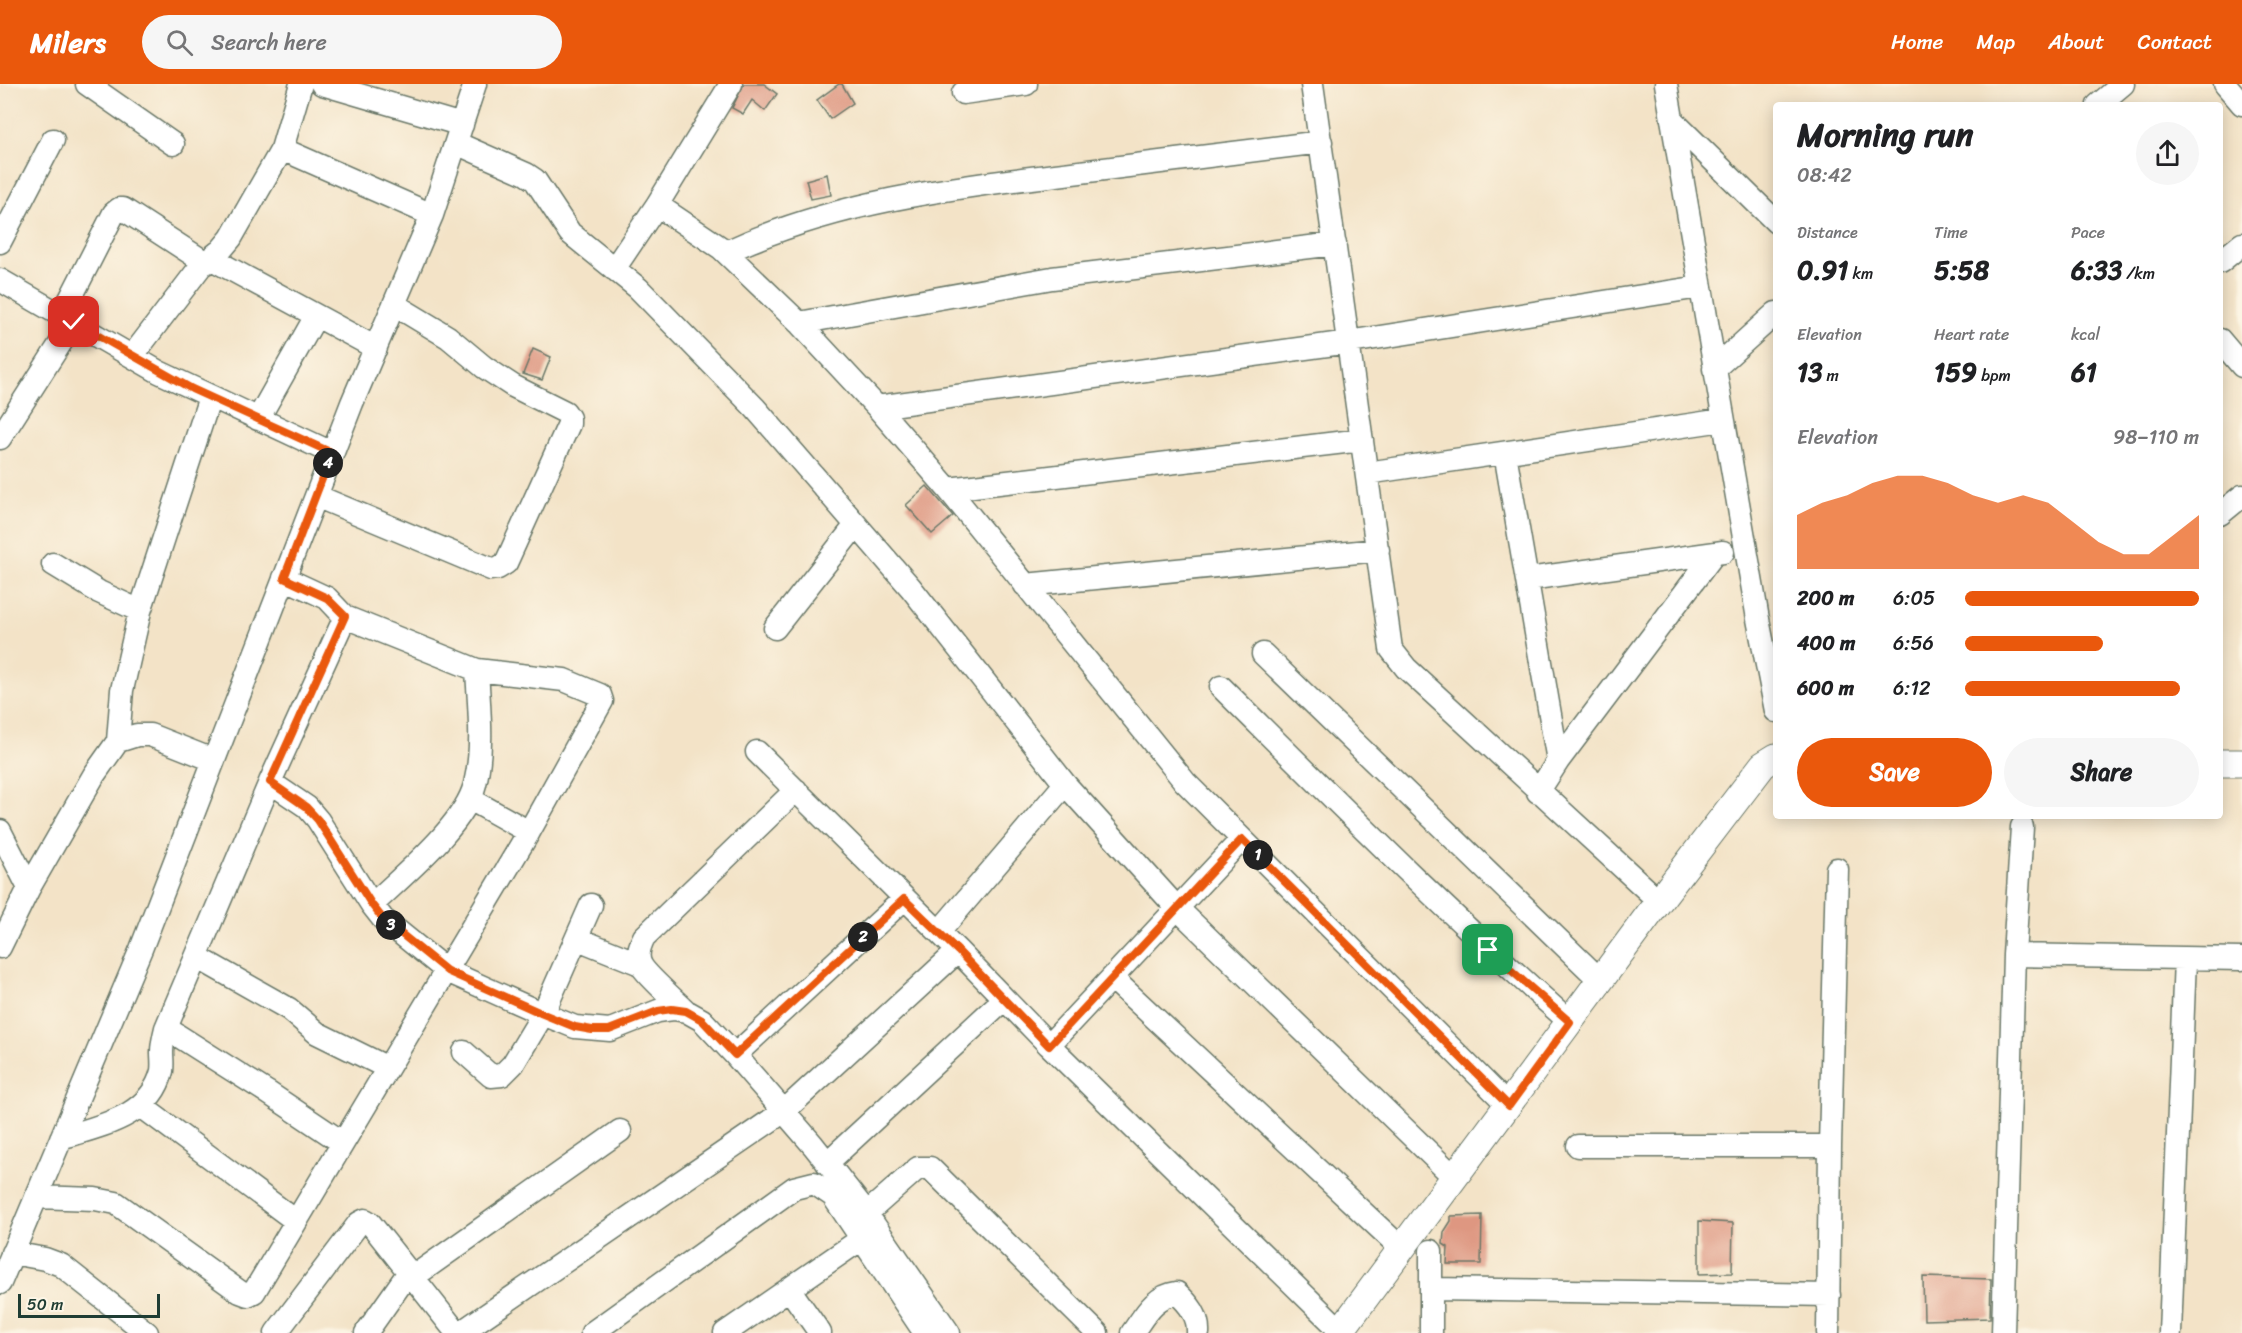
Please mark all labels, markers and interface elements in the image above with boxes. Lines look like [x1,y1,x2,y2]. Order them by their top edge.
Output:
search box [142,15,562,69]
text: Milers [30,18,106,67]
text: Search here [211,23,327,62]
text: Home [1891,23,1943,61]
text: Map [1976,23,2015,61]
text: About [2048,23,2105,61]
text: Contact [2138,23,2212,61]
icon: search [163,26,196,59]
text: Morning run [1797,106,1973,164]
button: share [2136,122,2199,185]
text: 08:42 [1797,158,1852,193]
text: Distance [1797,218,1858,247]
text: Time [1934,218,1968,247]
text: Pace [2071,218,2105,247]
text: 0.91 [1797,247,1848,293]
text: 5:58 [1934,247,1989,293]
text: 6:33 [2071,247,2122,293]
text: km [1848,259,1873,288]
text: /km [2122,259,2155,288]
pin [48,296,99,347]
icon: check [57,305,90,338]
text: Elevation [1797,320,1862,349]
text: Heart rate [1934,320,2009,349]
text: kcal [2071,320,2100,349]
text: 13 [1797,349,1822,395]
text: 159 [1934,349,1977,395]
text: 61 [2071,349,2097,395]
text: m [1822,361,1839,390]
text: bpm [1977,361,2011,390]
text: Elevation [1797,420,1878,455]
text: 98–110 m [2113,420,2199,455]
pin: 4 [313,448,343,478]
text: 4 [323,448,333,477]
text: 200 m [1797,581,1854,616]
text: 6:05 [1893,581,1935,616]
text: 400 m [1797,626,1855,661]
text: 6:56 [1893,626,1934,661]
text: 600 m [1797,671,1854,706]
text: 6:12 [1893,671,1931,706]
button: Save [1797,738,1992,807]
button: Share [2004,738,2199,807]
pin: 1 [1243,840,1273,870]
text: 1 [1255,840,1261,869]
pin: 3 [376,910,406,940]
text: 3 [387,910,395,939]
pin: 2 [848,922,878,952]
text: 2 [858,922,868,951]
pin [1462,924,1513,975]
icon: arrive [1471,933,1504,966]
text: 50 m [27,1290,63,1319]
scale bar [18,1291,160,1318]

